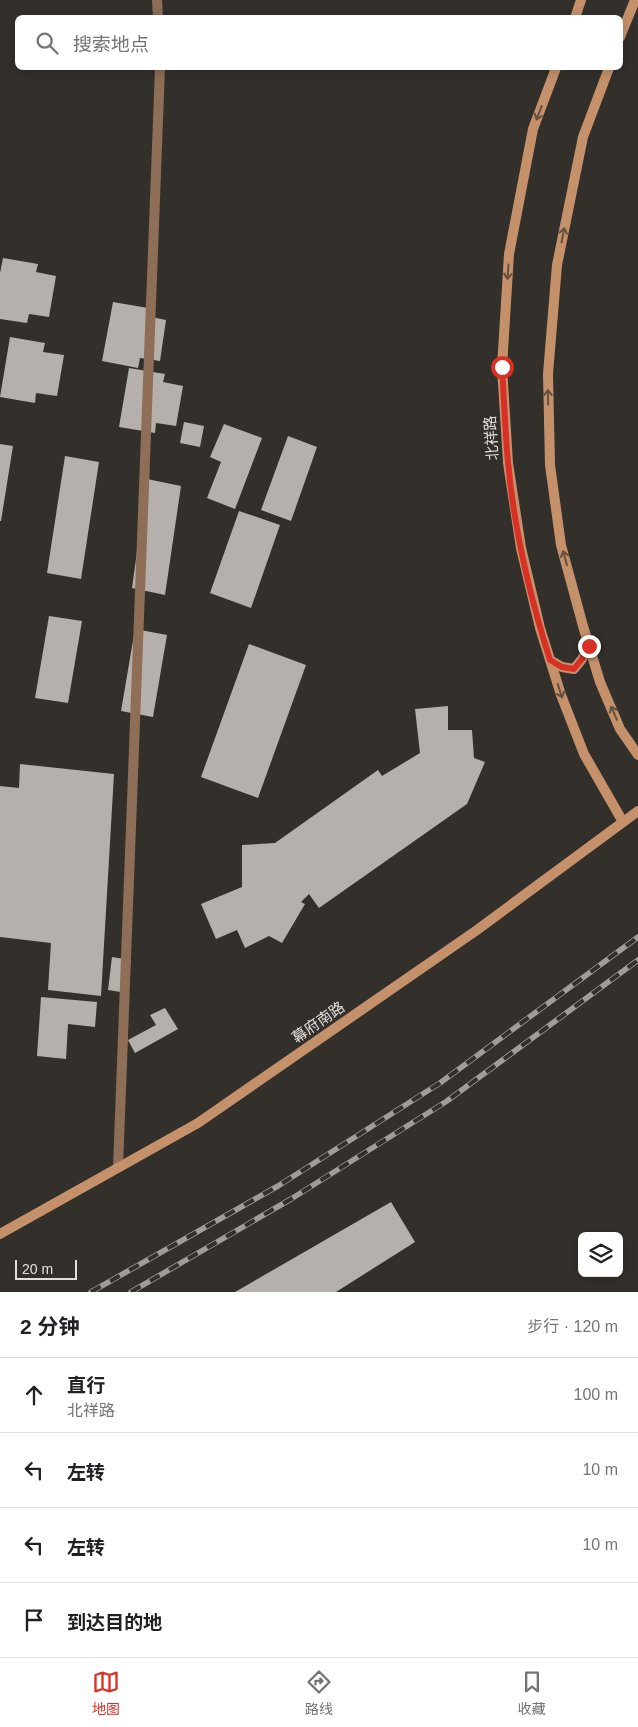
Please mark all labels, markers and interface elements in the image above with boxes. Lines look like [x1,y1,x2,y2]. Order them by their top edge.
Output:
search box [15,15,623,70]
icon: search [33,29,61,57]
text: 搜索地点 [73,34,149,55]
one-way arrow [534,105,543,120]
one-way arrow [559,228,568,244]
one-way arrow [503,264,512,280]
route start [491,356,514,379]
one-way arrow [544,389,553,405]
street label: 北祥路 [481,415,501,461]
one-way arrow [560,550,569,566]
route end [578,635,601,658]
one-way arrow [555,682,565,698]
one-way arrow [608,706,618,721]
street label: 幕府南路 [289,998,347,1046]
map controls [578,1232,623,1277]
button: layers [578,1232,623,1277]
scale bar [15,1257,78,1280]
text: 20 m [22,1261,53,1277]
text: 2 分钟 [20,1315,80,1338]
text: 步行 · 120 m [527,1318,618,1335]
text: 直行 [67,1375,105,1396]
icon: ahead [20,1381,48,1409]
text: 100 m [574,1386,618,1403]
text: 北祥路 [67,1402,115,1419]
icon: left [20,1456,48,1484]
text: 10 m [582,1461,618,1478]
text: 左转 [67,1462,105,1483]
icon: left [20,1531,48,1559]
text: 10 m [582,1536,618,1553]
text: 左转 [67,1537,105,1558]
icon: arrive [20,1606,48,1634]
text: 到达目的地 [67,1612,162,1633]
tab: 地图 [92,1668,120,1718]
tab: 路线 [305,1668,333,1718]
tab: 收藏 [518,1668,546,1718]

